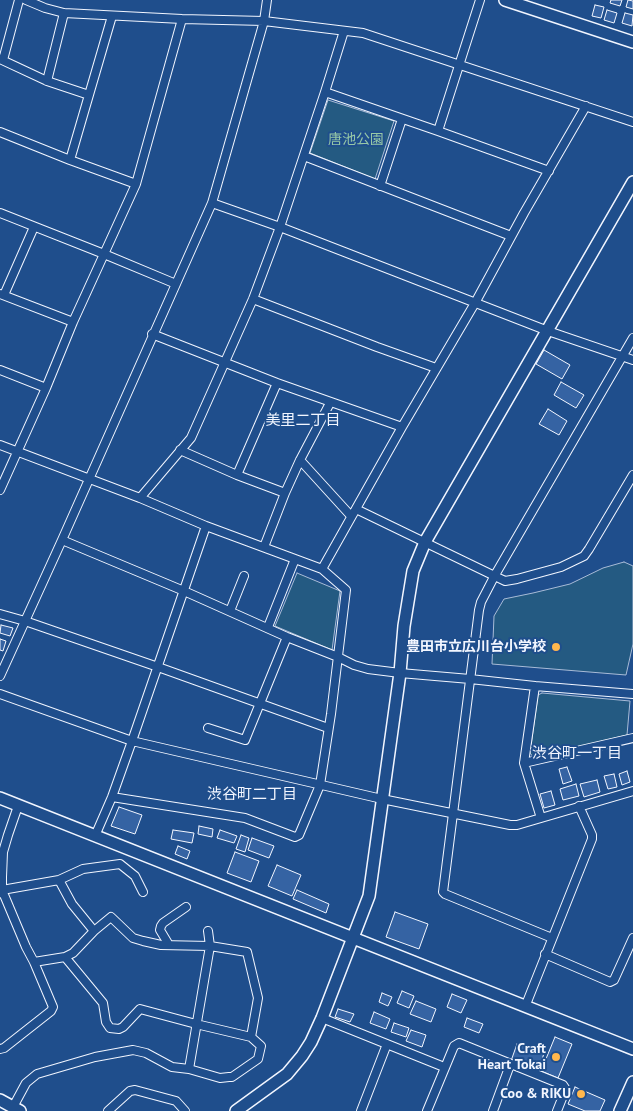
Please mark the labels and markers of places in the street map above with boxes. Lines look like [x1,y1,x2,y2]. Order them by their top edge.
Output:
place label: 豊田市立広川台小学校 [406,639,546,655]
marker: 豊田市立広川台小学校 [550,641,562,653]
place label: Craft Heart Tokai [478,1041,546,1074]
marker: Craft Heart Tokai [550,1051,562,1063]
place label: Coo & RIKU [500,1086,571,1102]
marker: Coo & RIKU [575,1088,587,1100]

